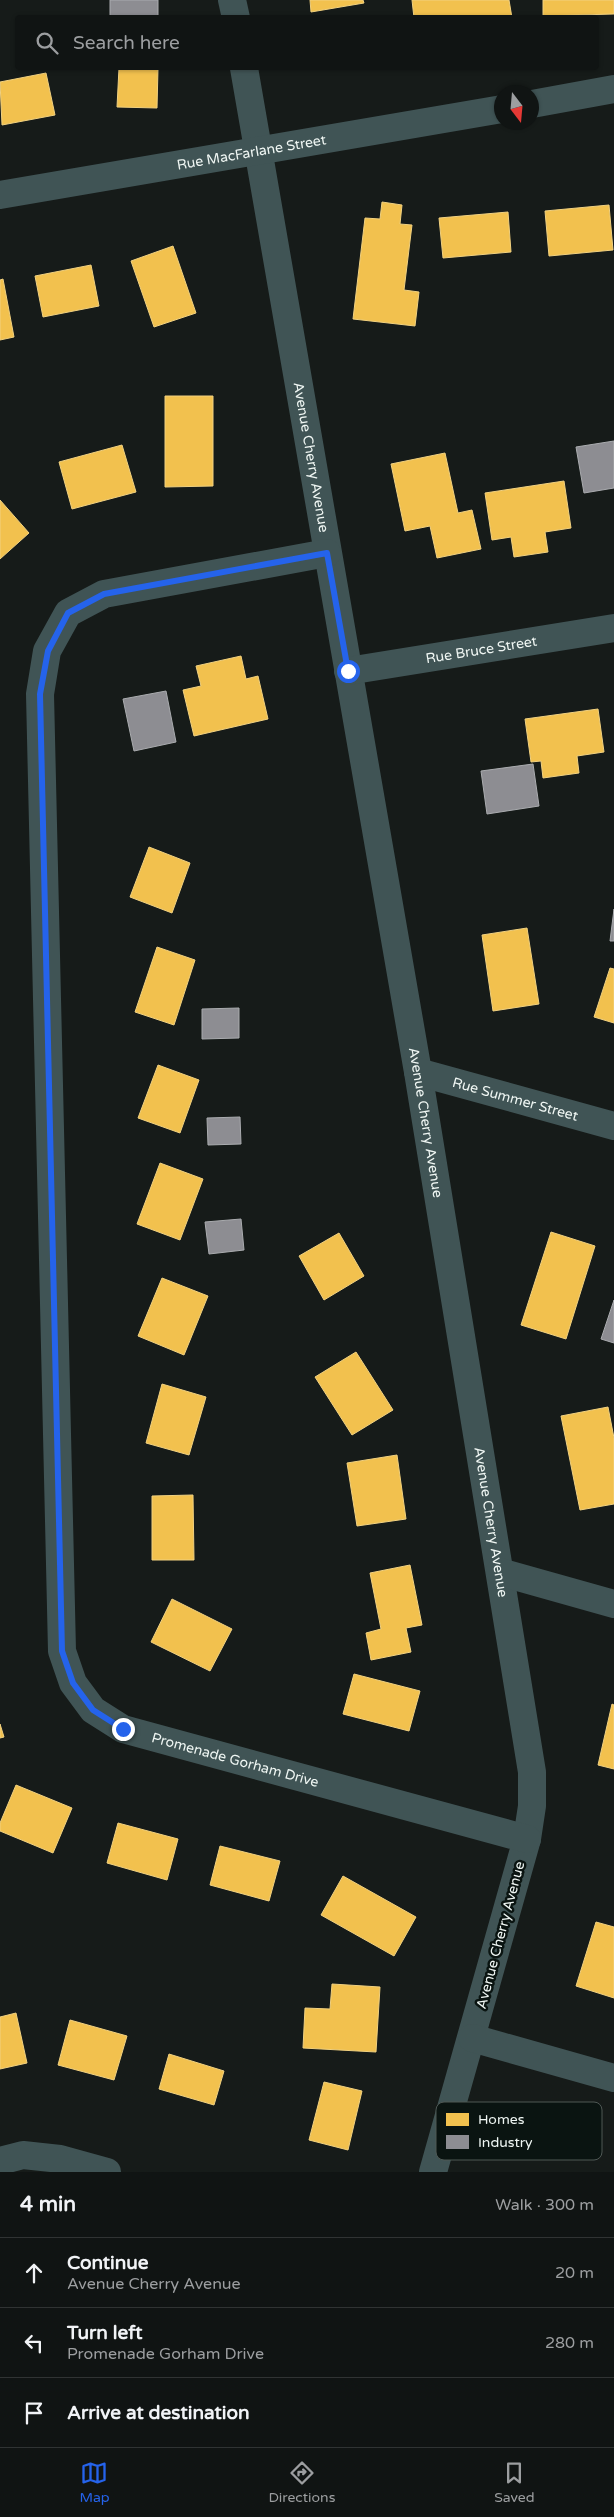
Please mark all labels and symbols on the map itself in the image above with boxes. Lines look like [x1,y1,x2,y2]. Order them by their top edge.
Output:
north arrow [494,85,539,130]
street label: Rue MacFarlane Street [175,131,328,174]
street label: Avenue Cherry Avenue [290,381,332,534]
street label: Rue Bruce Street [424,632,539,667]
route start [337,660,360,683]
street label: Avenue Cherry Avenue [405,1046,446,1199]
street label: Rue Summer Street [450,1074,581,1125]
street label: Avenue Cherry Avenue [470,1446,511,1599]
route end [112,1718,135,1741]
street label: Promenade Gorham Drive [150,1729,321,1791]
street label: Avenue Cherry Avenue [473,1859,528,2011]
legend [436,2102,602,2160]
text: Homes [478,2111,525,2128]
text: Industry [478,2134,533,2151]

